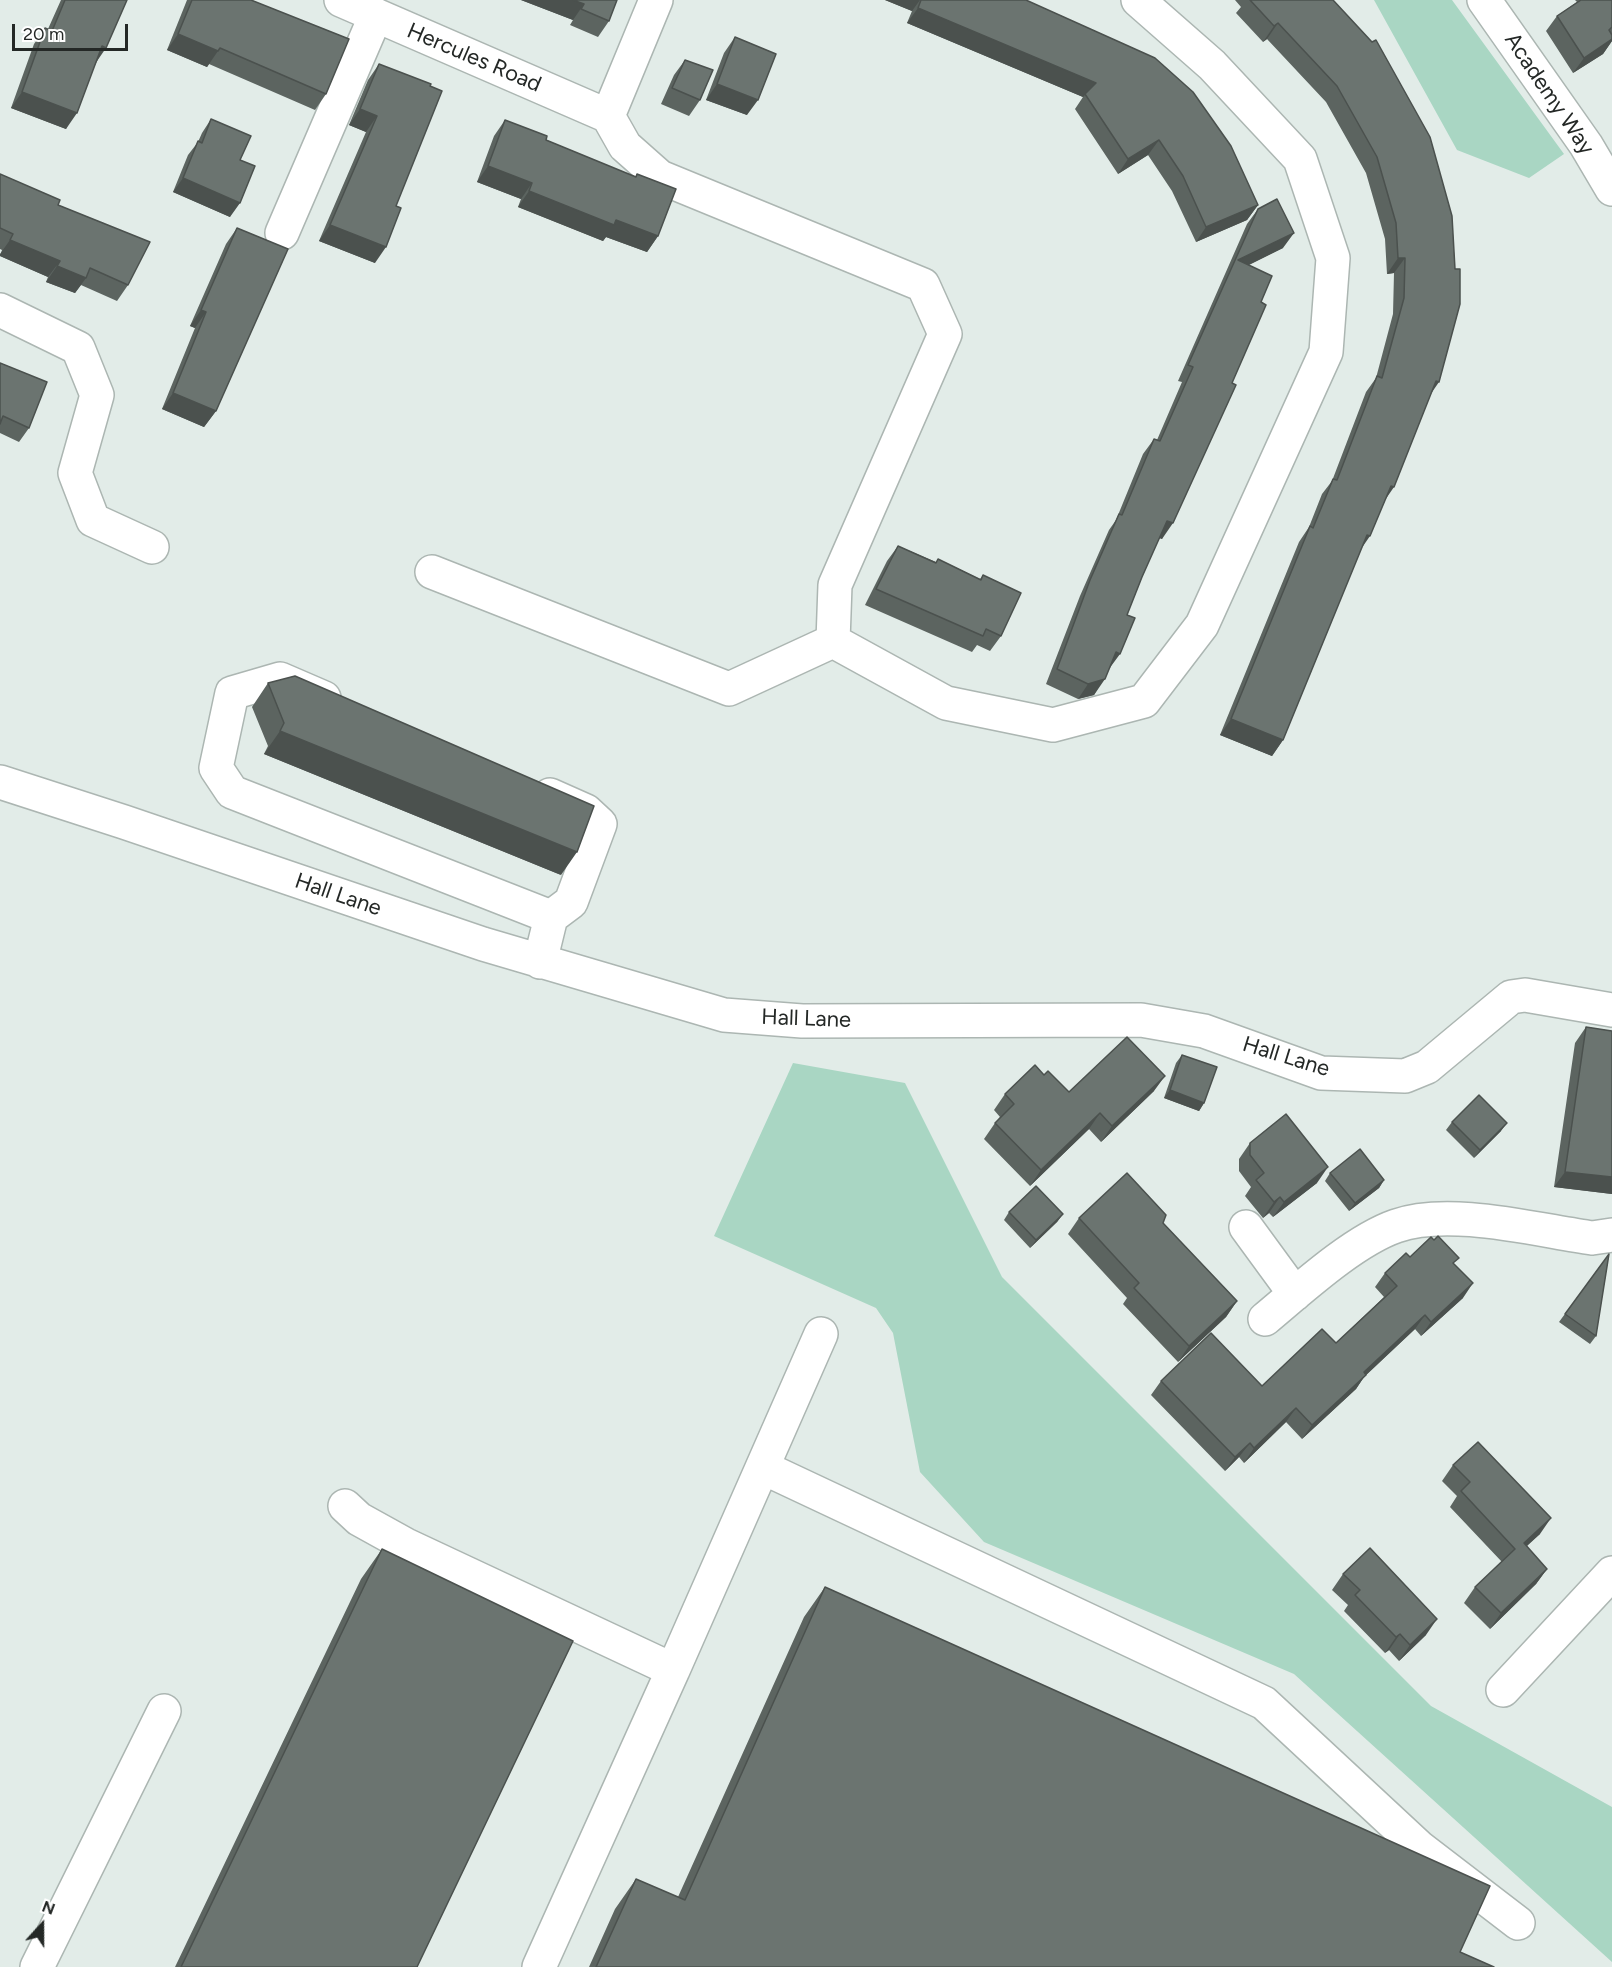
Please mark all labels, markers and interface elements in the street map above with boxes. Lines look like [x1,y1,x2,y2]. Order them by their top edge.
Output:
scale bar [15,12,130,50]
street label: Hercules Road [403,18,545,98]
text: 20 m [23,23,64,45]
street label: Academy Way [1499,28,1599,160]
street label: Hall Lane [291,868,385,922]
street label: Hall Lane [761,1004,851,1034]
street label: Hall Lane [1239,1031,1333,1083]
north arrow [12,1895,72,1955]
text: N [39,1897,58,1919]

